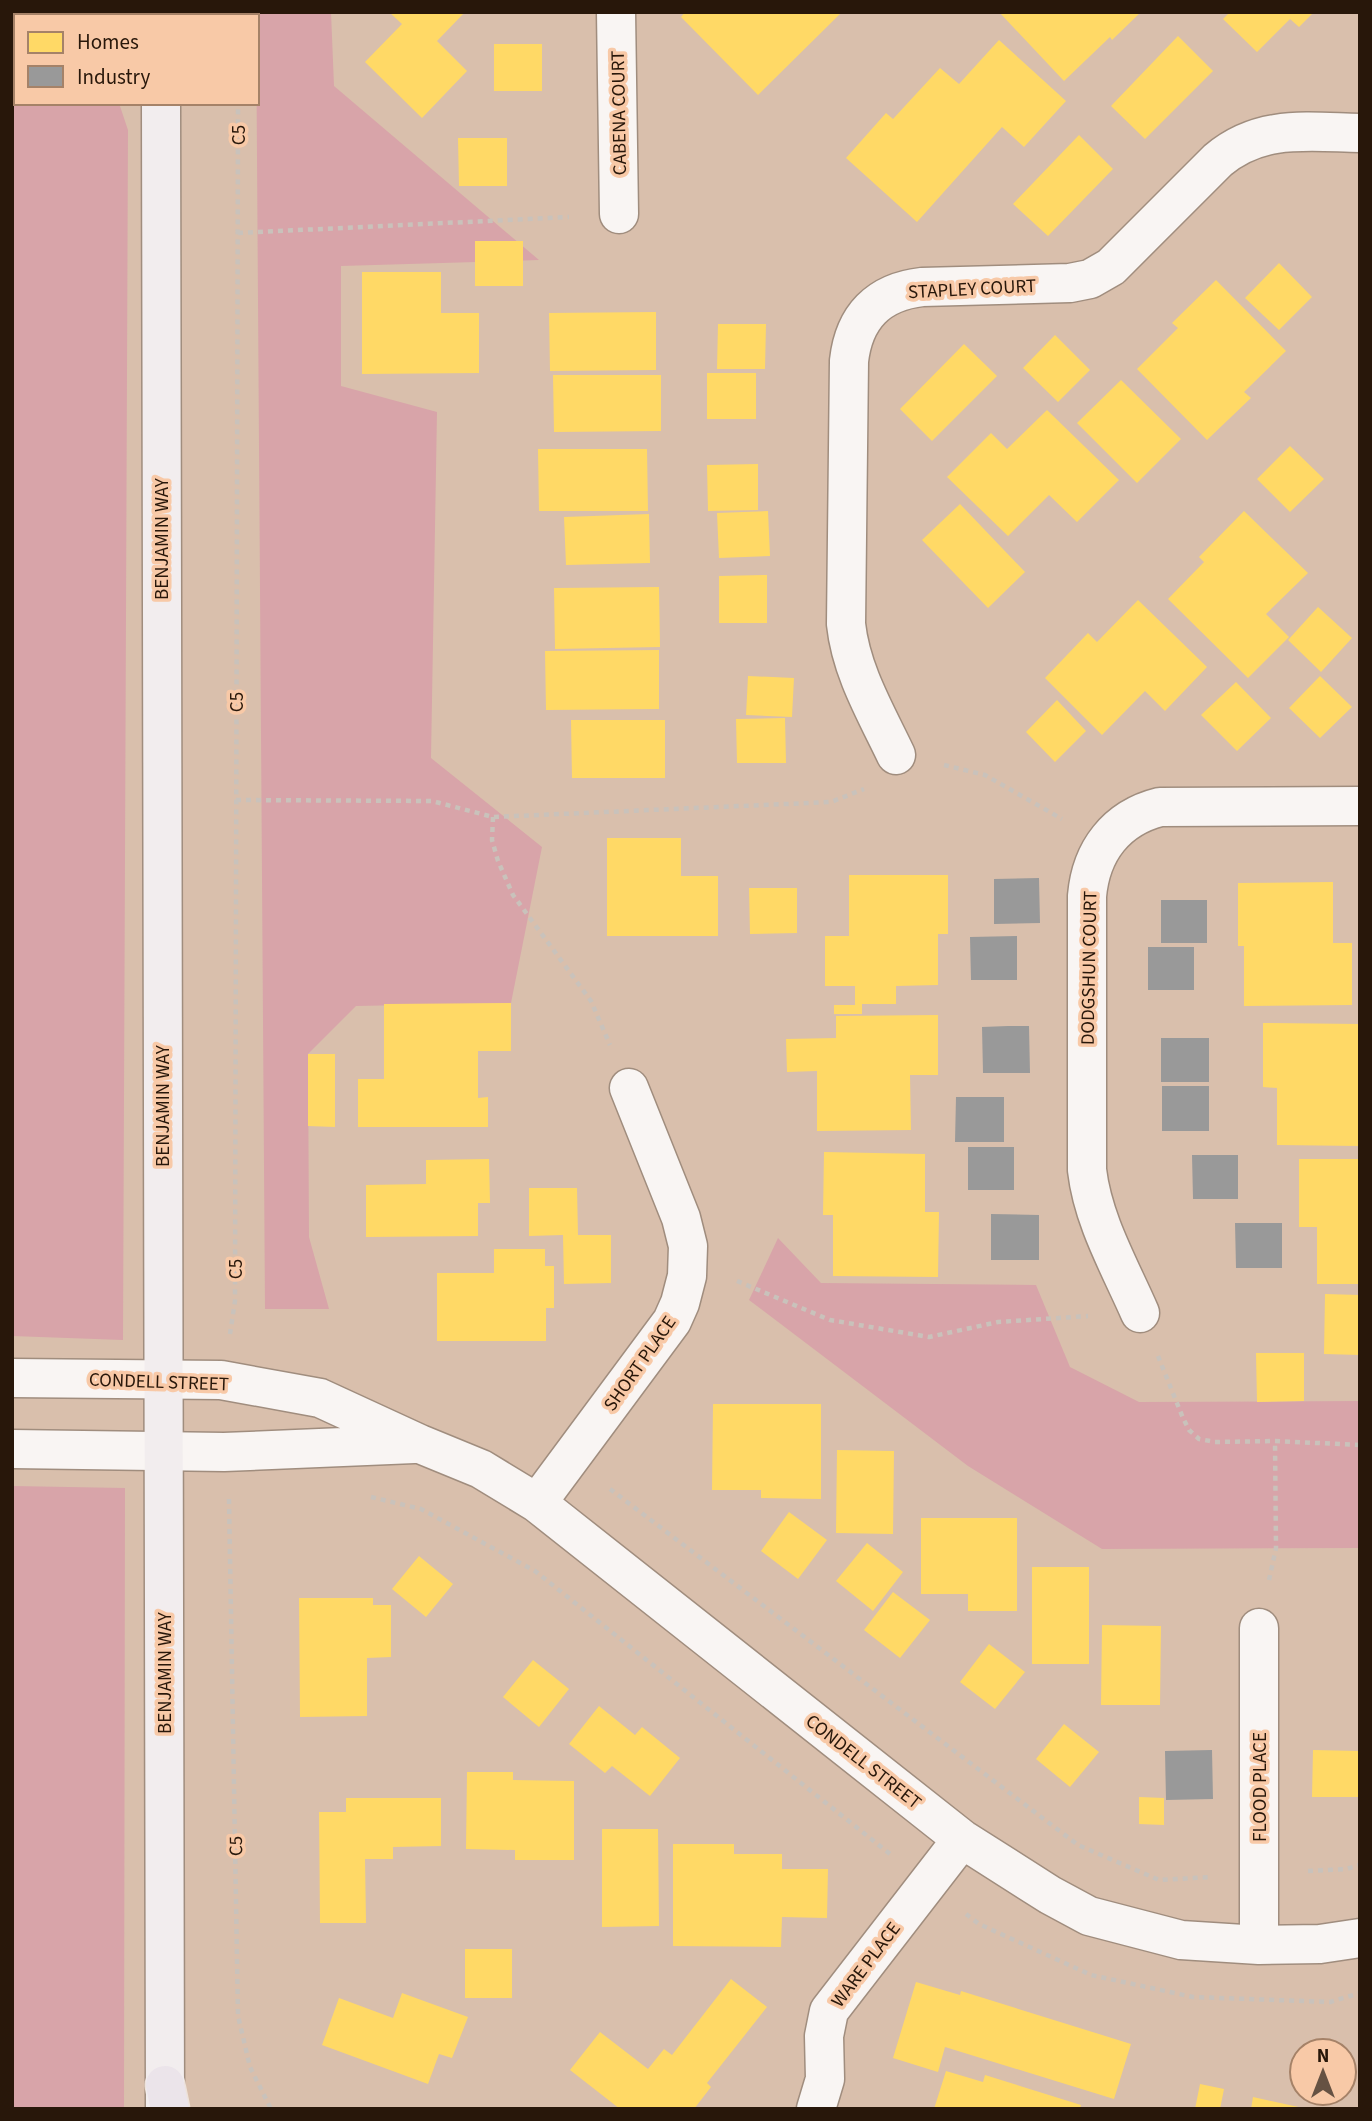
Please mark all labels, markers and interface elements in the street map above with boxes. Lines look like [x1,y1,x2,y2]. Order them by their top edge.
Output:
legend [14,14,259,105]
text: Homes [77,27,139,57]
street label: CABENA COURT [605,50,634,176]
text: Industry [77,62,150,92]
street label: C5 [226,125,253,145]
street label: STAPLEY COURT [907,273,1037,306]
street label: BENJAMIN WAY [149,477,176,600]
street label: C5 [224,692,251,712]
street label: DODGSHUN COURT [1075,891,1104,1046]
street label: BENJAMIN WAY [150,1044,177,1167]
street label: C5 [223,1259,250,1279]
street label: SHORT PLACE [597,1311,683,1417]
street label: CONDELL STREET [88,1367,229,1398]
street label: BENJAMIN WAY [152,1611,179,1734]
street label: CONDELL STREET [800,1708,927,1816]
street label: FLOOD PLACE [1247,1732,1274,1842]
street label: C5 [223,1836,250,1856]
street label: WARE PLACE [825,1916,907,2013]
north arrow [1288,2037,1358,2107]
text: N [1317,2043,1329,2070]

